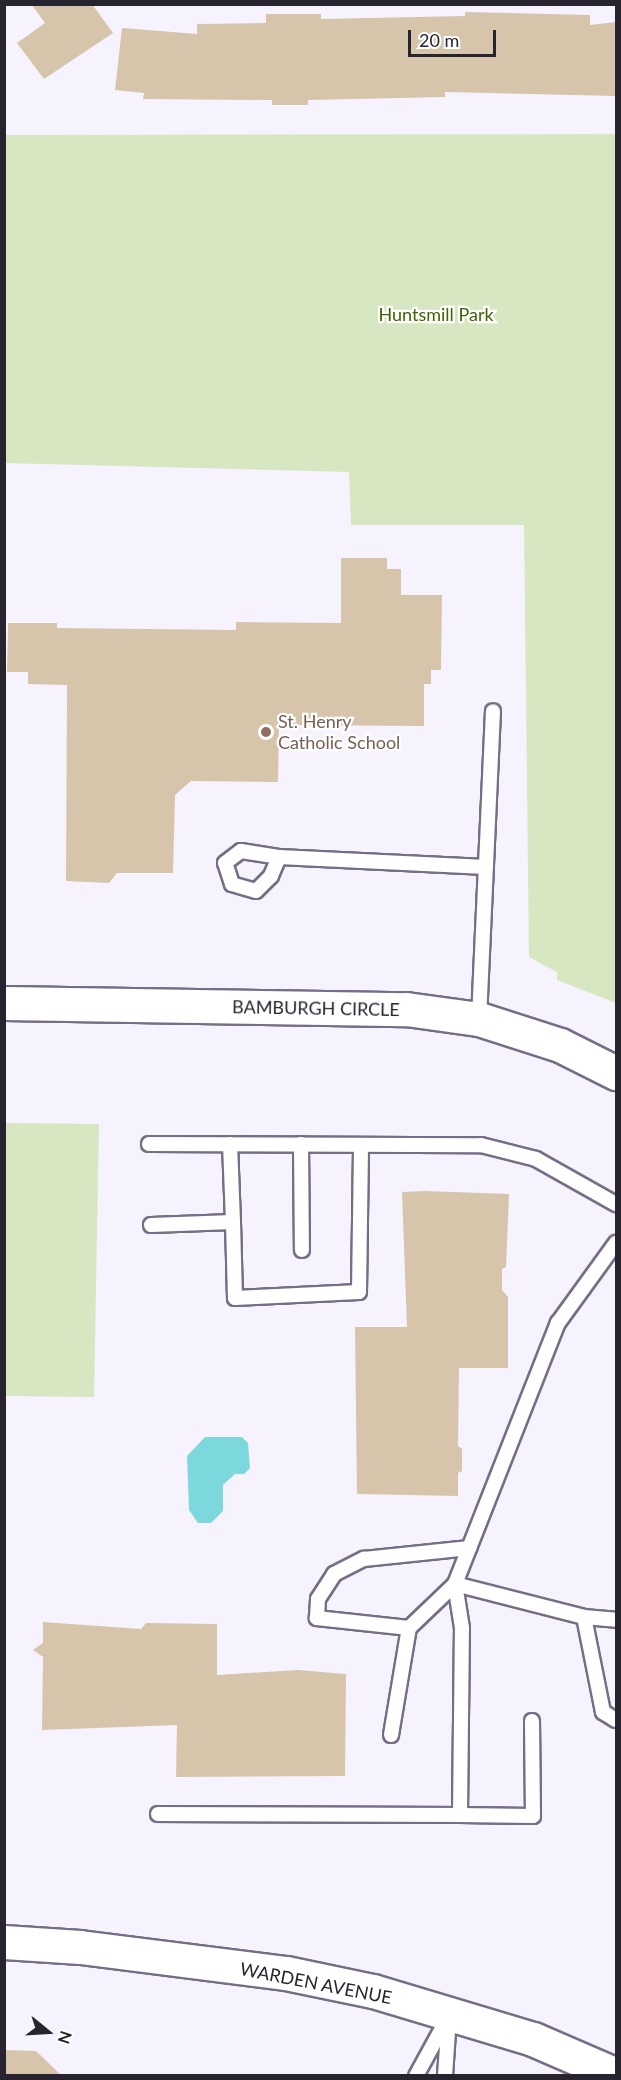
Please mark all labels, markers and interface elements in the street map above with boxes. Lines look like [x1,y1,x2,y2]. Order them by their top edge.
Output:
scale bar [411,18,500,56]
text: 20 m [419,29,459,51]
park label: Huntsmill Park [378,303,494,325]
place label: St. Henry Catholic School [278,711,400,754]
marker: St. Henry Catholic School [259,725,273,739]
street label: BAMBURGH CIRCLE [232,996,400,1020]
street label: WARDEN AVENUE [238,1958,394,2008]
north arrow [18,2002,78,2062]
text: N [55,2029,77,2047]

